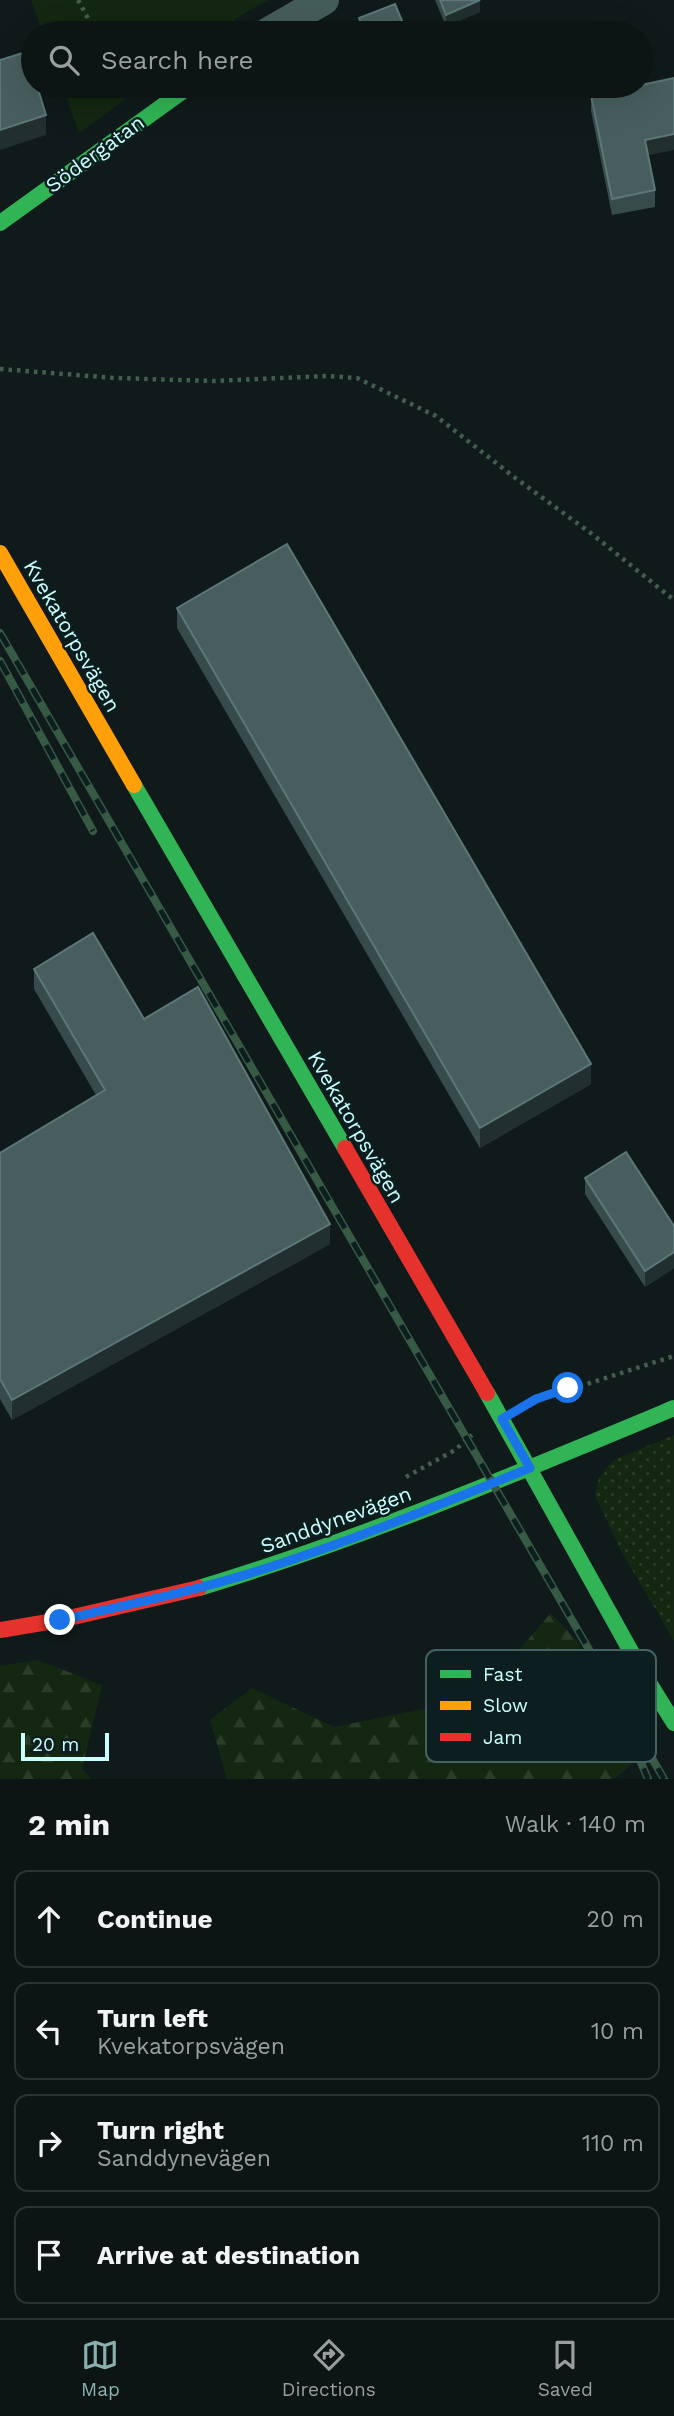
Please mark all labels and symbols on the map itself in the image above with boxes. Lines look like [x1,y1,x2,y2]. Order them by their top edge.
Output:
street label: Södergatan [41,109,149,198]
street label: Kvekatorpsvägen [19,555,126,716]
street label: Kvekatorpsvägen [303,1046,410,1207]
route start [552,1372,583,1403]
street label: Sanddynevägen [257,1481,415,1558]
route end [44,1604,75,1635]
legend [426,1650,656,1762]
text: Fast [483,1663,522,1686]
text: Slow [483,1694,528,1717]
text: Jam [483,1726,522,1749]
scale bar [21,1730,108,1762]

